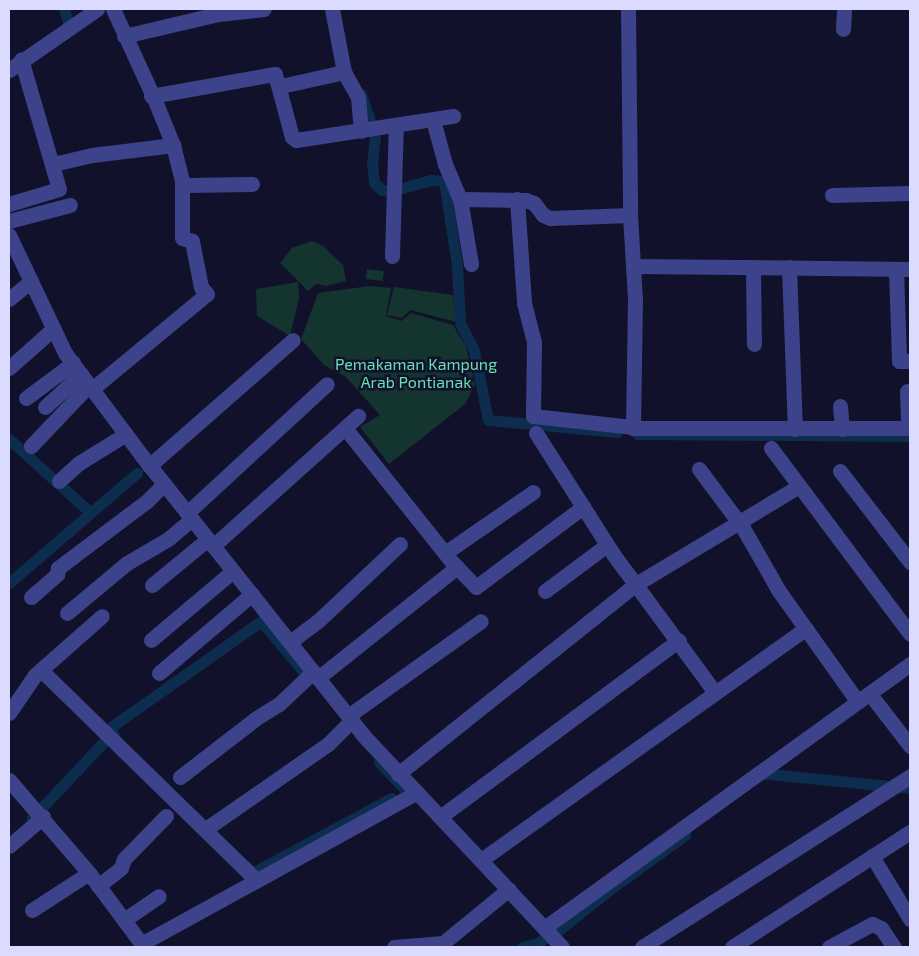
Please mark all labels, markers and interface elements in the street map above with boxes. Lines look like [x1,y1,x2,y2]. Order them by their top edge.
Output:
park label: Pemakaman Kampung Arab Pontianak [335,354,497,392]

